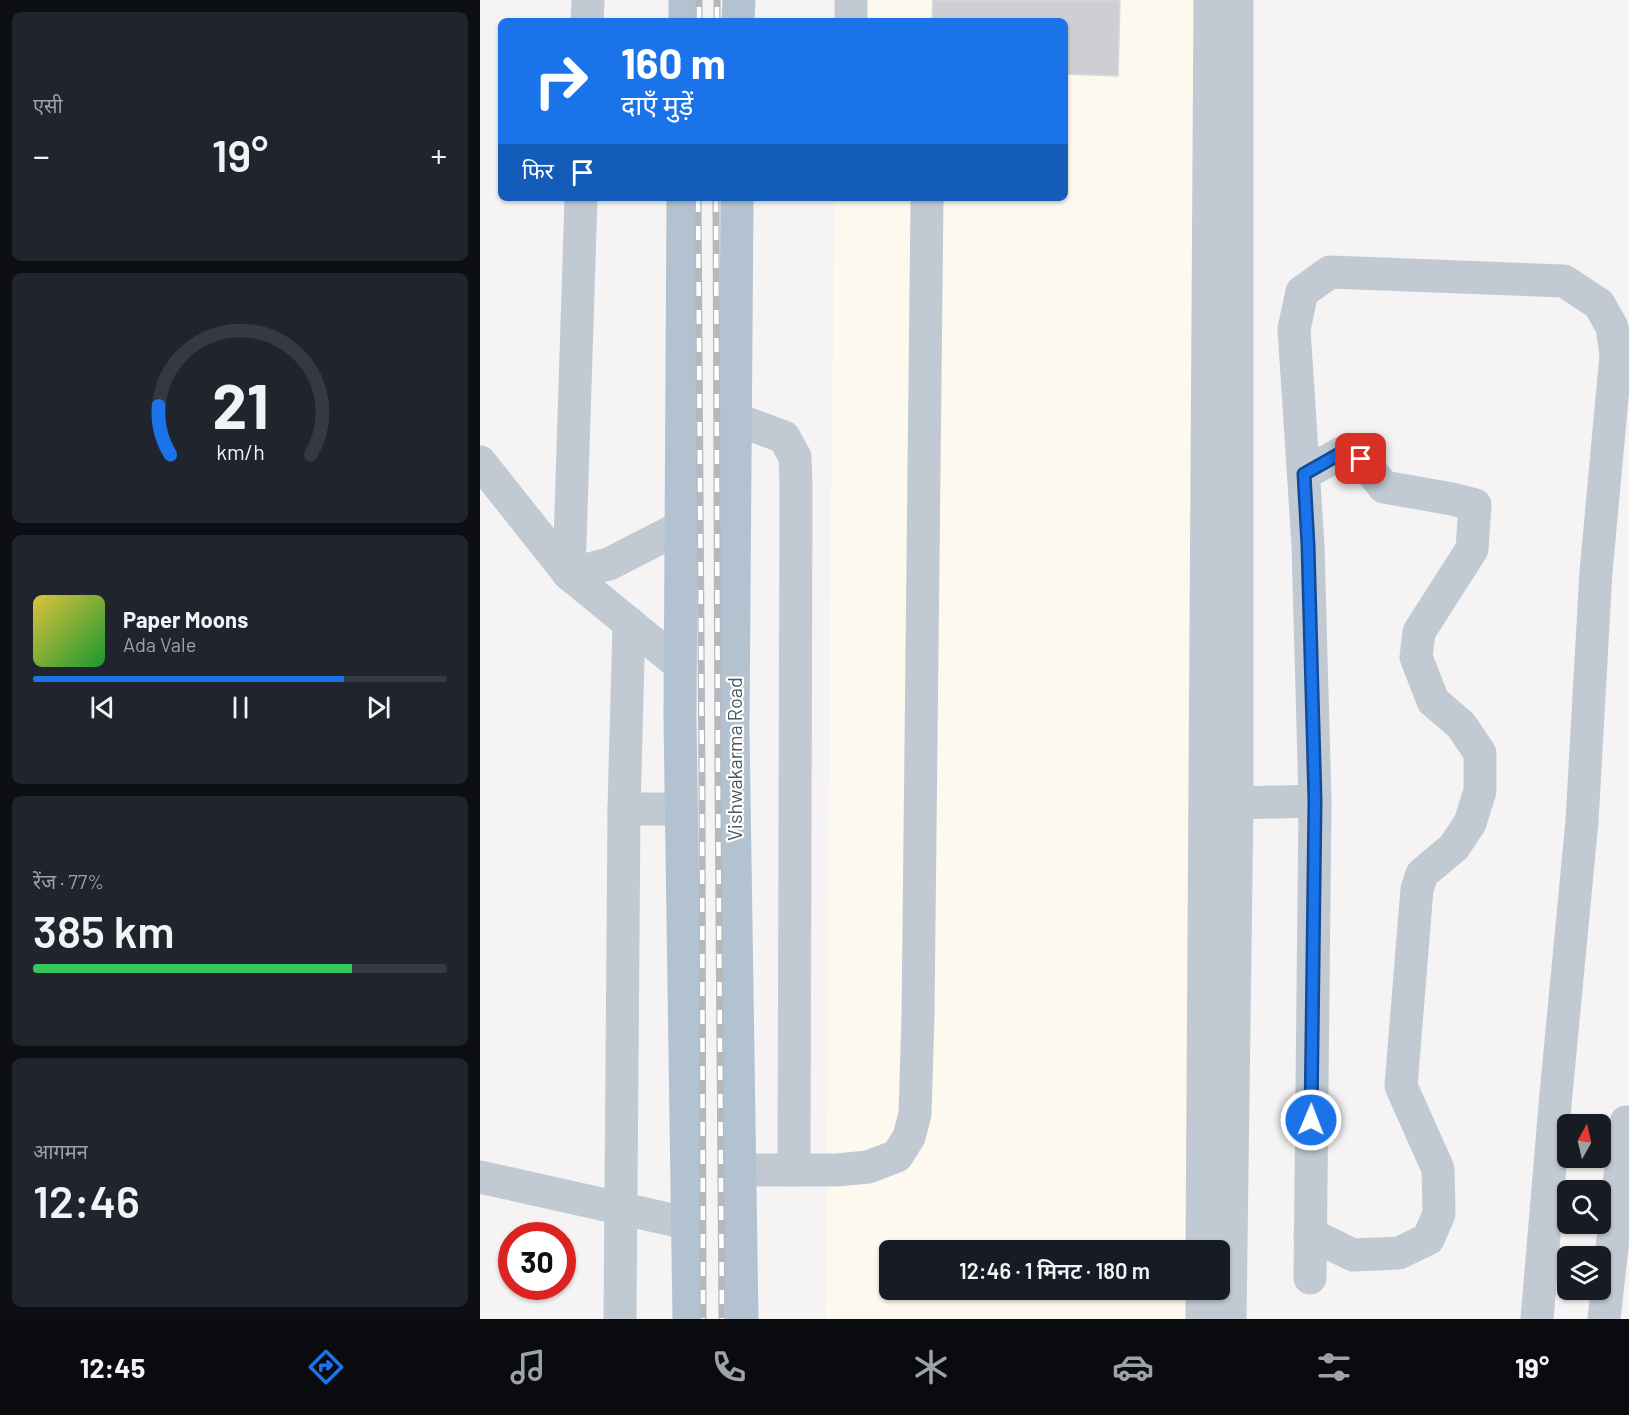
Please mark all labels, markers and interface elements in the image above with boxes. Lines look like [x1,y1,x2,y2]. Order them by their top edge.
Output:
text: 160 m [621,37,726,87]
icon: right [522,42,600,120]
text: दाएँ मुड़ें [621,88,693,120]
text: एसी [33,93,63,117]
text: 19° [212,127,268,181]
text: − [33,135,50,175]
text: + [431,135,447,175]
icon: arrive [566,156,599,189]
text: फिर [522,157,554,183]
text: 21 [212,367,268,441]
pin [1335,433,1386,484]
text: km/h [216,440,264,465]
icon: arrive [1344,442,1377,475]
text: Paper Moons [123,606,248,632]
text: Ada Vale [123,632,196,656]
street label: Vishwakarma Road [722,677,746,841]
icon: previous [86,691,119,724]
icon: pause [224,691,257,724]
icon: next [362,691,395,724]
text: रेंज · 77% [33,869,104,893]
text: 385 km [33,903,175,957]
position arrow [1279,1088,1343,1152]
north arrow [1557,1114,1611,1168]
map controls [1557,1114,1611,1300]
text: आगमन [33,1139,88,1163]
text: 12:46 [33,1173,140,1227]
button: search [1557,1180,1611,1234]
speed limit sign: 30 [498,1222,576,1300]
button: layers [1557,1246,1611,1300]
text: 12:46 · 1 मिनट · 180 m [959,1257,1150,1283]
icon: directions [305,1346,347,1388]
icon: music [507,1346,549,1388]
icon: phone [708,1346,750,1388]
icon: climate [910,1346,952,1388]
icon: car [1112,1346,1154,1388]
icon: filters [1313,1346,1355,1388]
text: 12:45 [80,1351,145,1383]
text: 19° [1515,1351,1549,1383]

